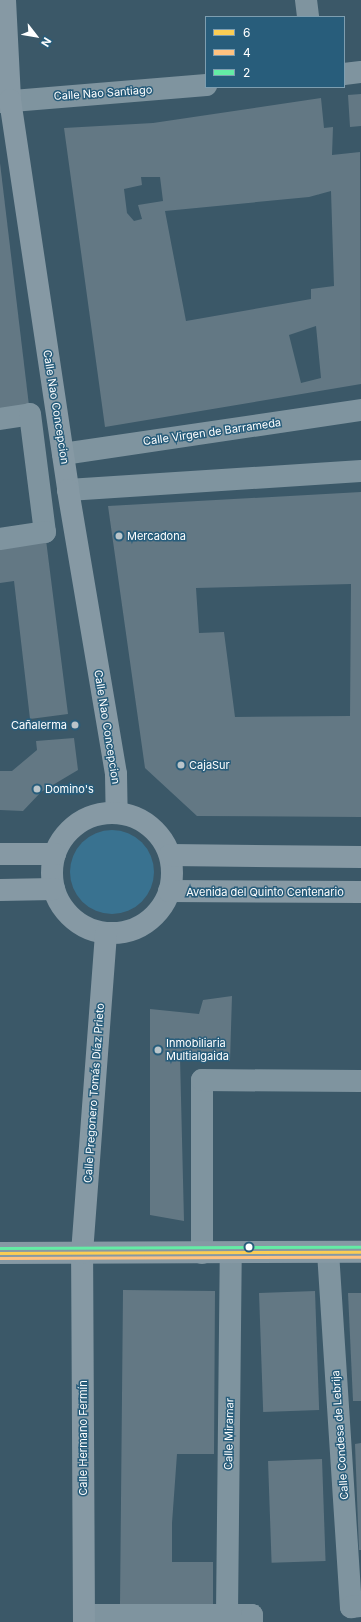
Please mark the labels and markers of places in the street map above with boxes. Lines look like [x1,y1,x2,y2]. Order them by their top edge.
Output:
place label: Mercadona [127,529,186,543]
marker: Mercadona [114,531,124,541]
place label: Cañalerma [11,718,67,732]
marker: Cañalerma [70,720,80,730]
place label: CajaSur [189,758,230,772]
marker: CajaSur [176,760,186,770]
place label: Domino's [45,782,94,796]
marker: Domino's [32,784,42,794]
place label: Inmobiliaria Multialgaida [166,1037,229,1063]
marker: Inmobiliaria Multialgaida [153,1045,163,1055]
unlabelled marker [244,1242,254,1252]

